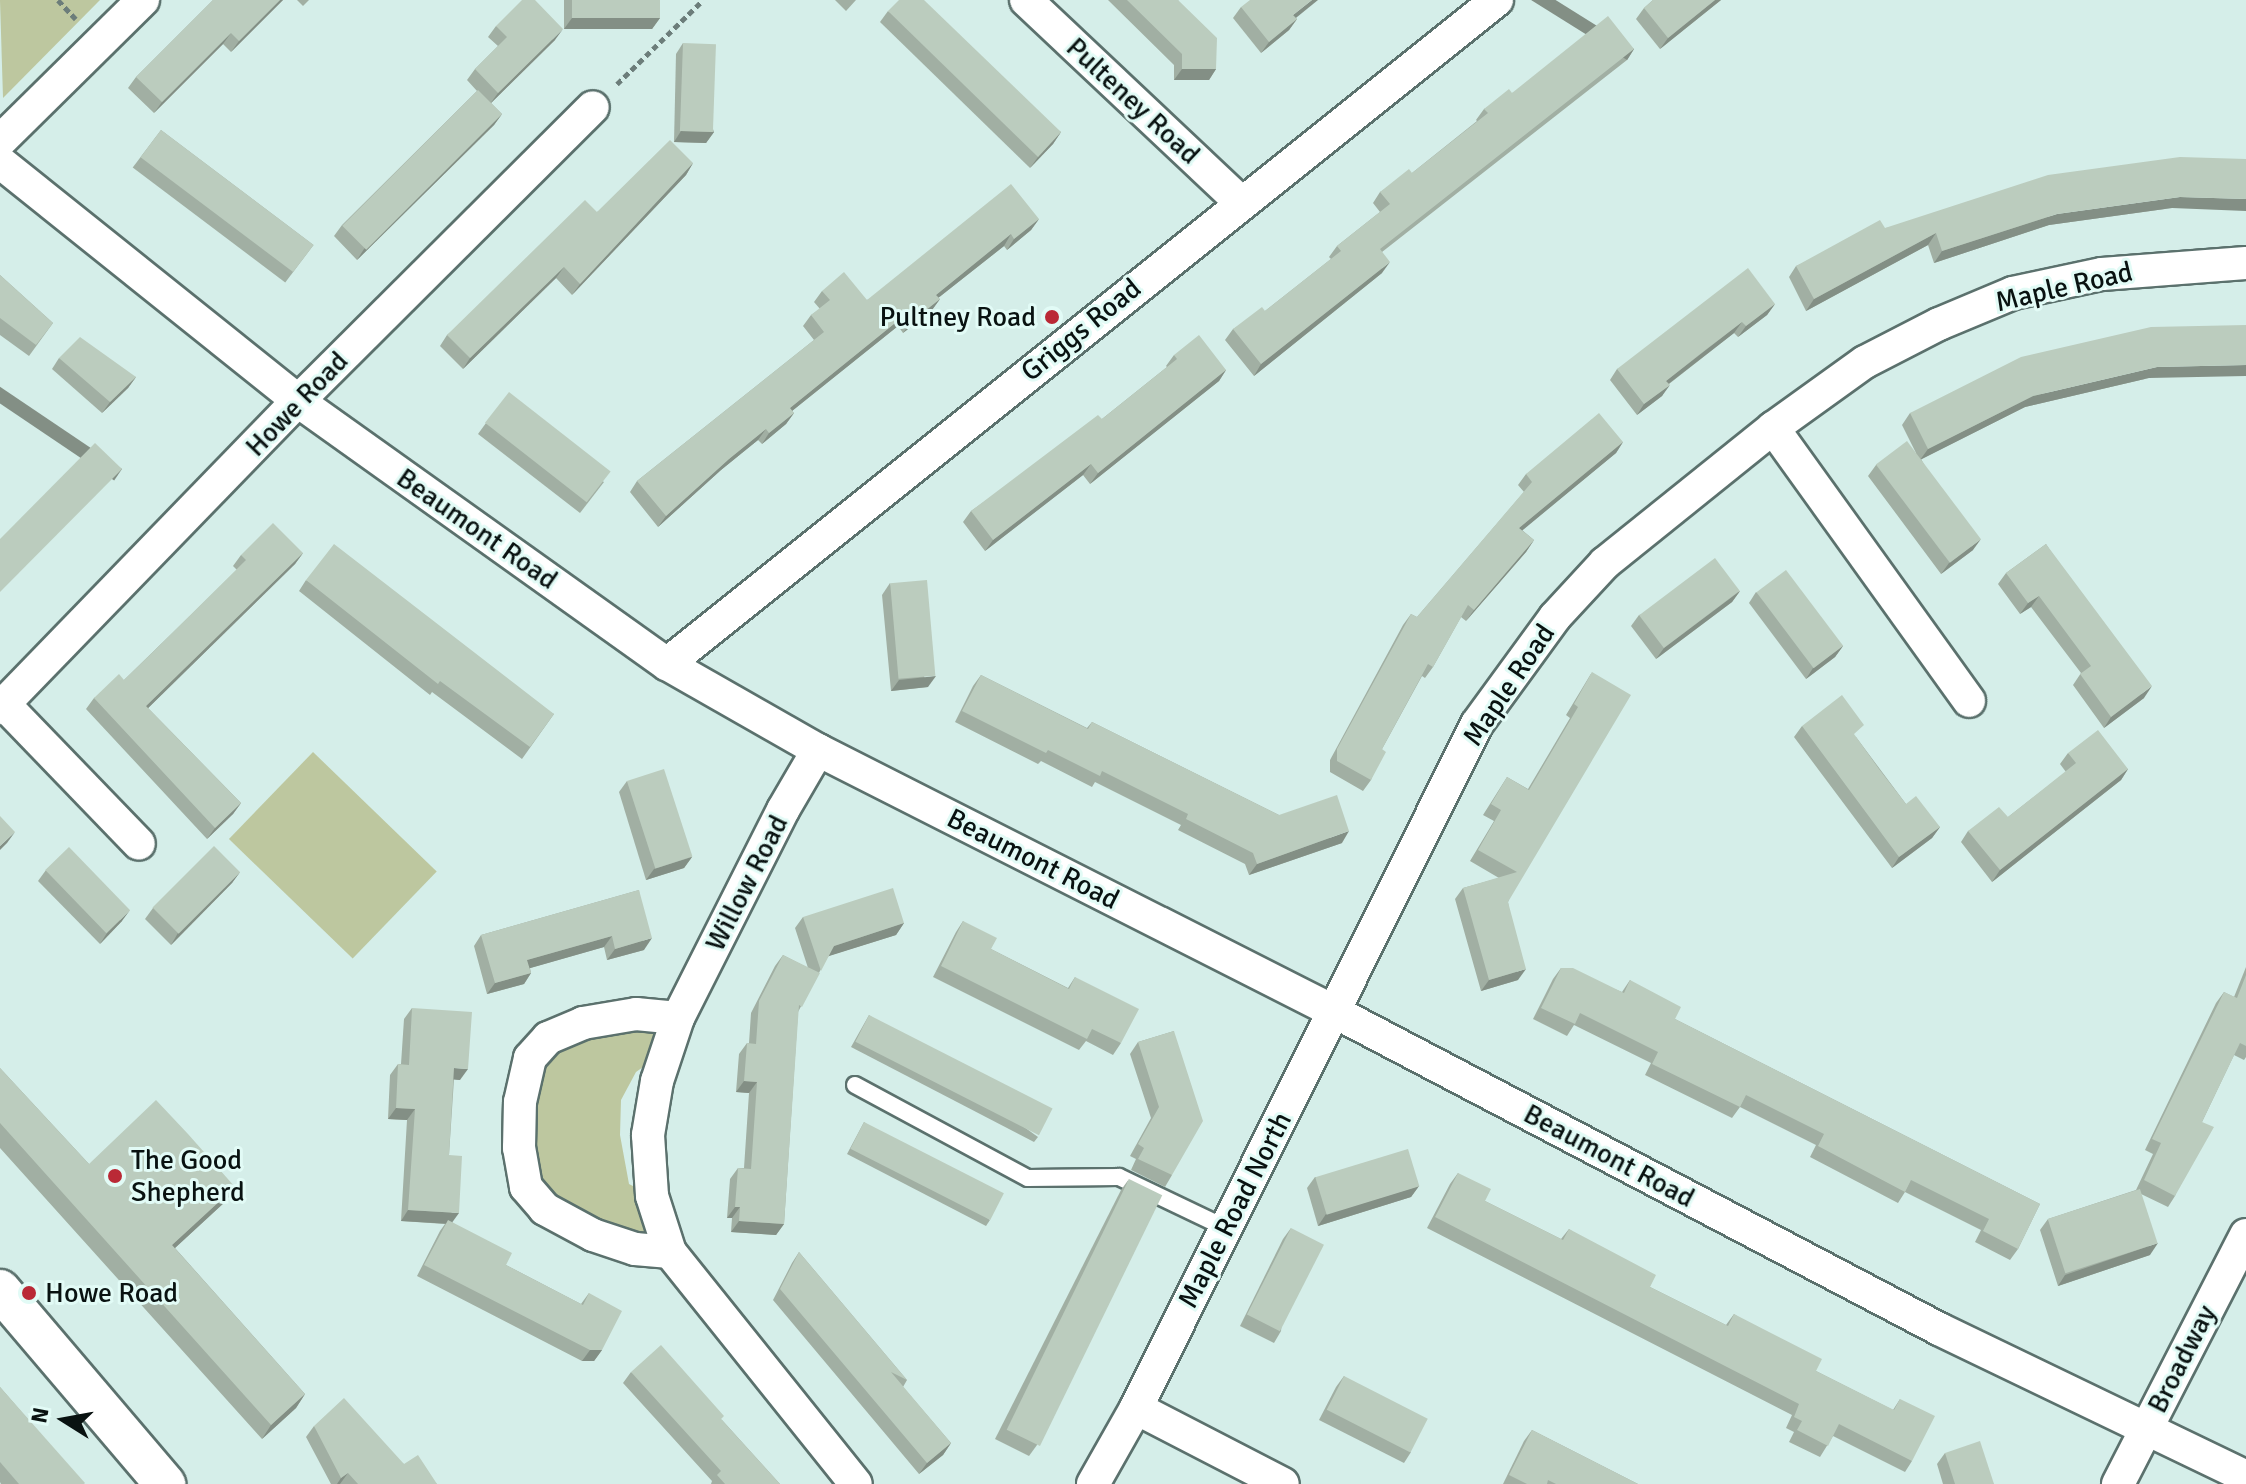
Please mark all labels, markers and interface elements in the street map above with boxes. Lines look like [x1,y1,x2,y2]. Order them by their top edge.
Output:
street label: Pulteney Road [1059,31,1207,171]
street label: Maple Road [1992,255,2136,319]
street label: Griggs Road [1014,272,1148,388]
place label: Pultney Road [880,300,1036,334]
marker: Pultney Road [1043,308,1061,326]
street label: Howe Road [239,344,355,464]
street label: Beaumont Road [390,461,564,597]
street label: Maple Road [1456,618,1562,752]
street label: Beaumont Road [941,801,1125,917]
street label: Willow Road [698,810,796,956]
street label: Beaumont Road [1518,1097,1700,1215]
street label: Maple Road North [1171,1106,1299,1314]
place label: The Good Shepherd [131,1143,245,1209]
marker: The Good Shepherd [106,1167,124,1185]
place label: Howe Road [45,1276,178,1310]
marker: Howe Road [20,1284,38,1302]
street label: Broadway [2141,1299,2223,1419]
north arrow [24,1380,104,1460]
text: N [25,1405,55,1425]

